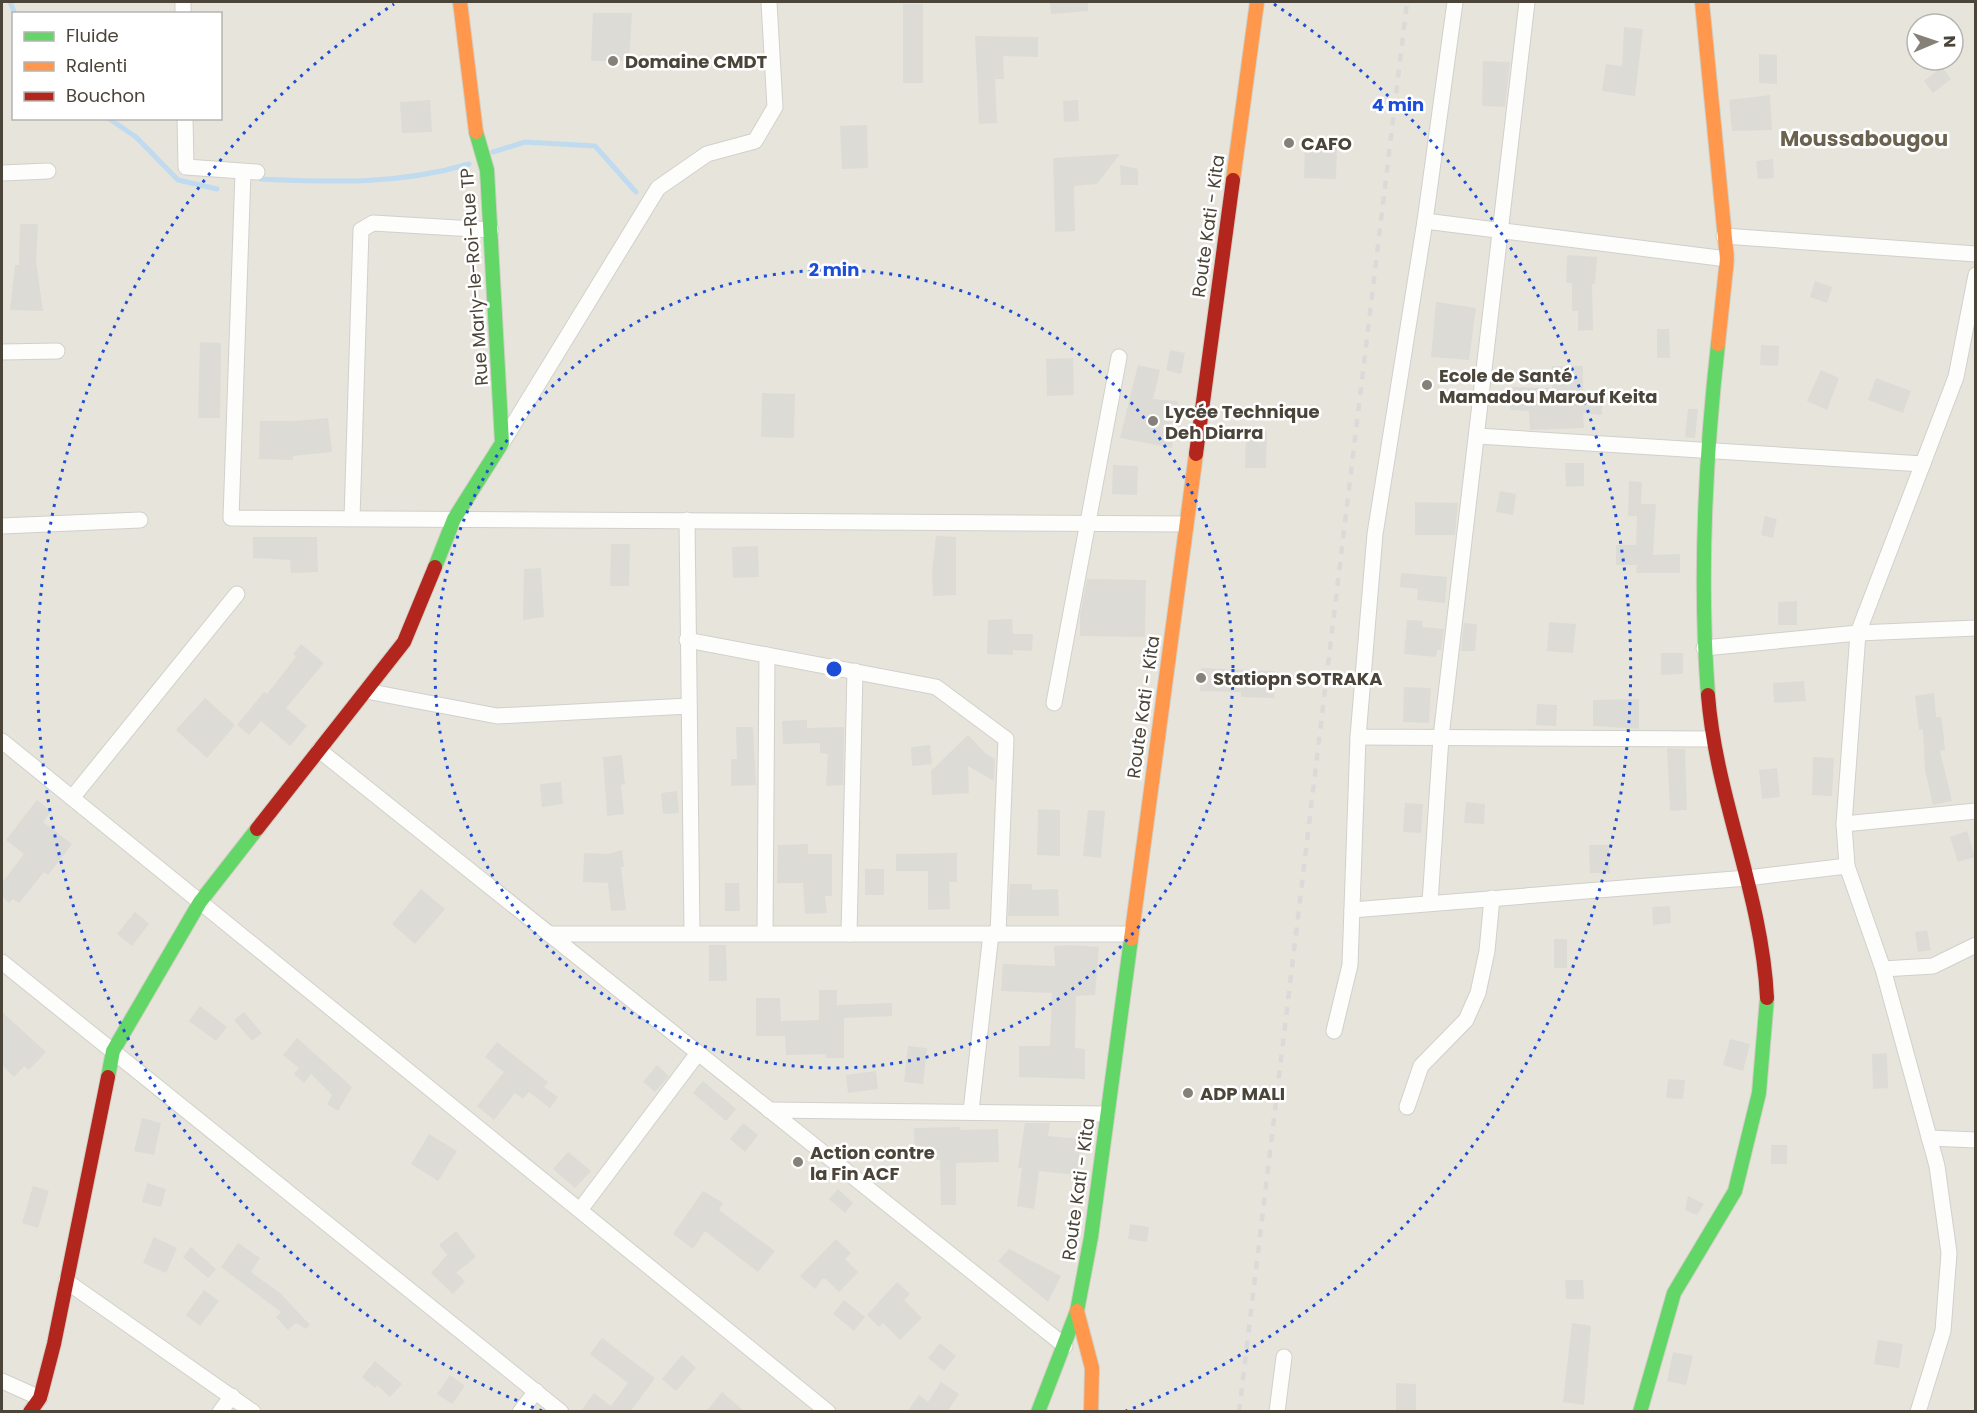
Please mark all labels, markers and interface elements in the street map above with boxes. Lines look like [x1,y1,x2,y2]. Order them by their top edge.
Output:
legend [12,12,222,120]
north arrow [1905,12,1965,72]
text: Fluide [66,23,119,48]
text: N [1938,35,1961,48]
place label: Domaine CMDT [625,49,768,74]
text: Ralenti [66,53,127,78]
marker: Domaine CMDT [606,54,620,68]
text: Bouchon [66,83,146,108]
text: 4 min [1372,92,1424,117]
district label: Moussabougou [1780,124,1948,153]
place label: CAFO [1301,131,1352,156]
marker: CAFO [1282,136,1296,150]
street label: Route Kati - Kita [1186,153,1230,299]
street label: Rue Marly-le-Roi-Rue TP [454,167,494,387]
text: 2 min [809,257,859,282]
place label: Ecole de Santé Mamadou Marouf Keita [1439,363,1657,409]
marker: Ecole de Santé Mamadou Marouf Keita [1420,378,1434,392]
place label: Lycée Technique Deh Diarra [1165,399,1319,445]
marker: Lycée Technique Deh Diarra [1146,414,1160,428]
street label: Route Kati - Kita [1121,634,1165,780]
centre of rings [824,659,844,679]
place label: Statiopn SOTRAKA [1213,666,1383,691]
marker: Statiopn SOTRAKA [1194,671,1208,685]
place label: ADP MALI [1200,1081,1285,1106]
marker: ADP MALI [1181,1086,1195,1100]
street label: Route Kati - Kita [1056,1116,1100,1262]
place label: Action contre la Fin ACF [810,1140,935,1186]
marker: Action contre la Fin ACF [791,1155,805,1169]

